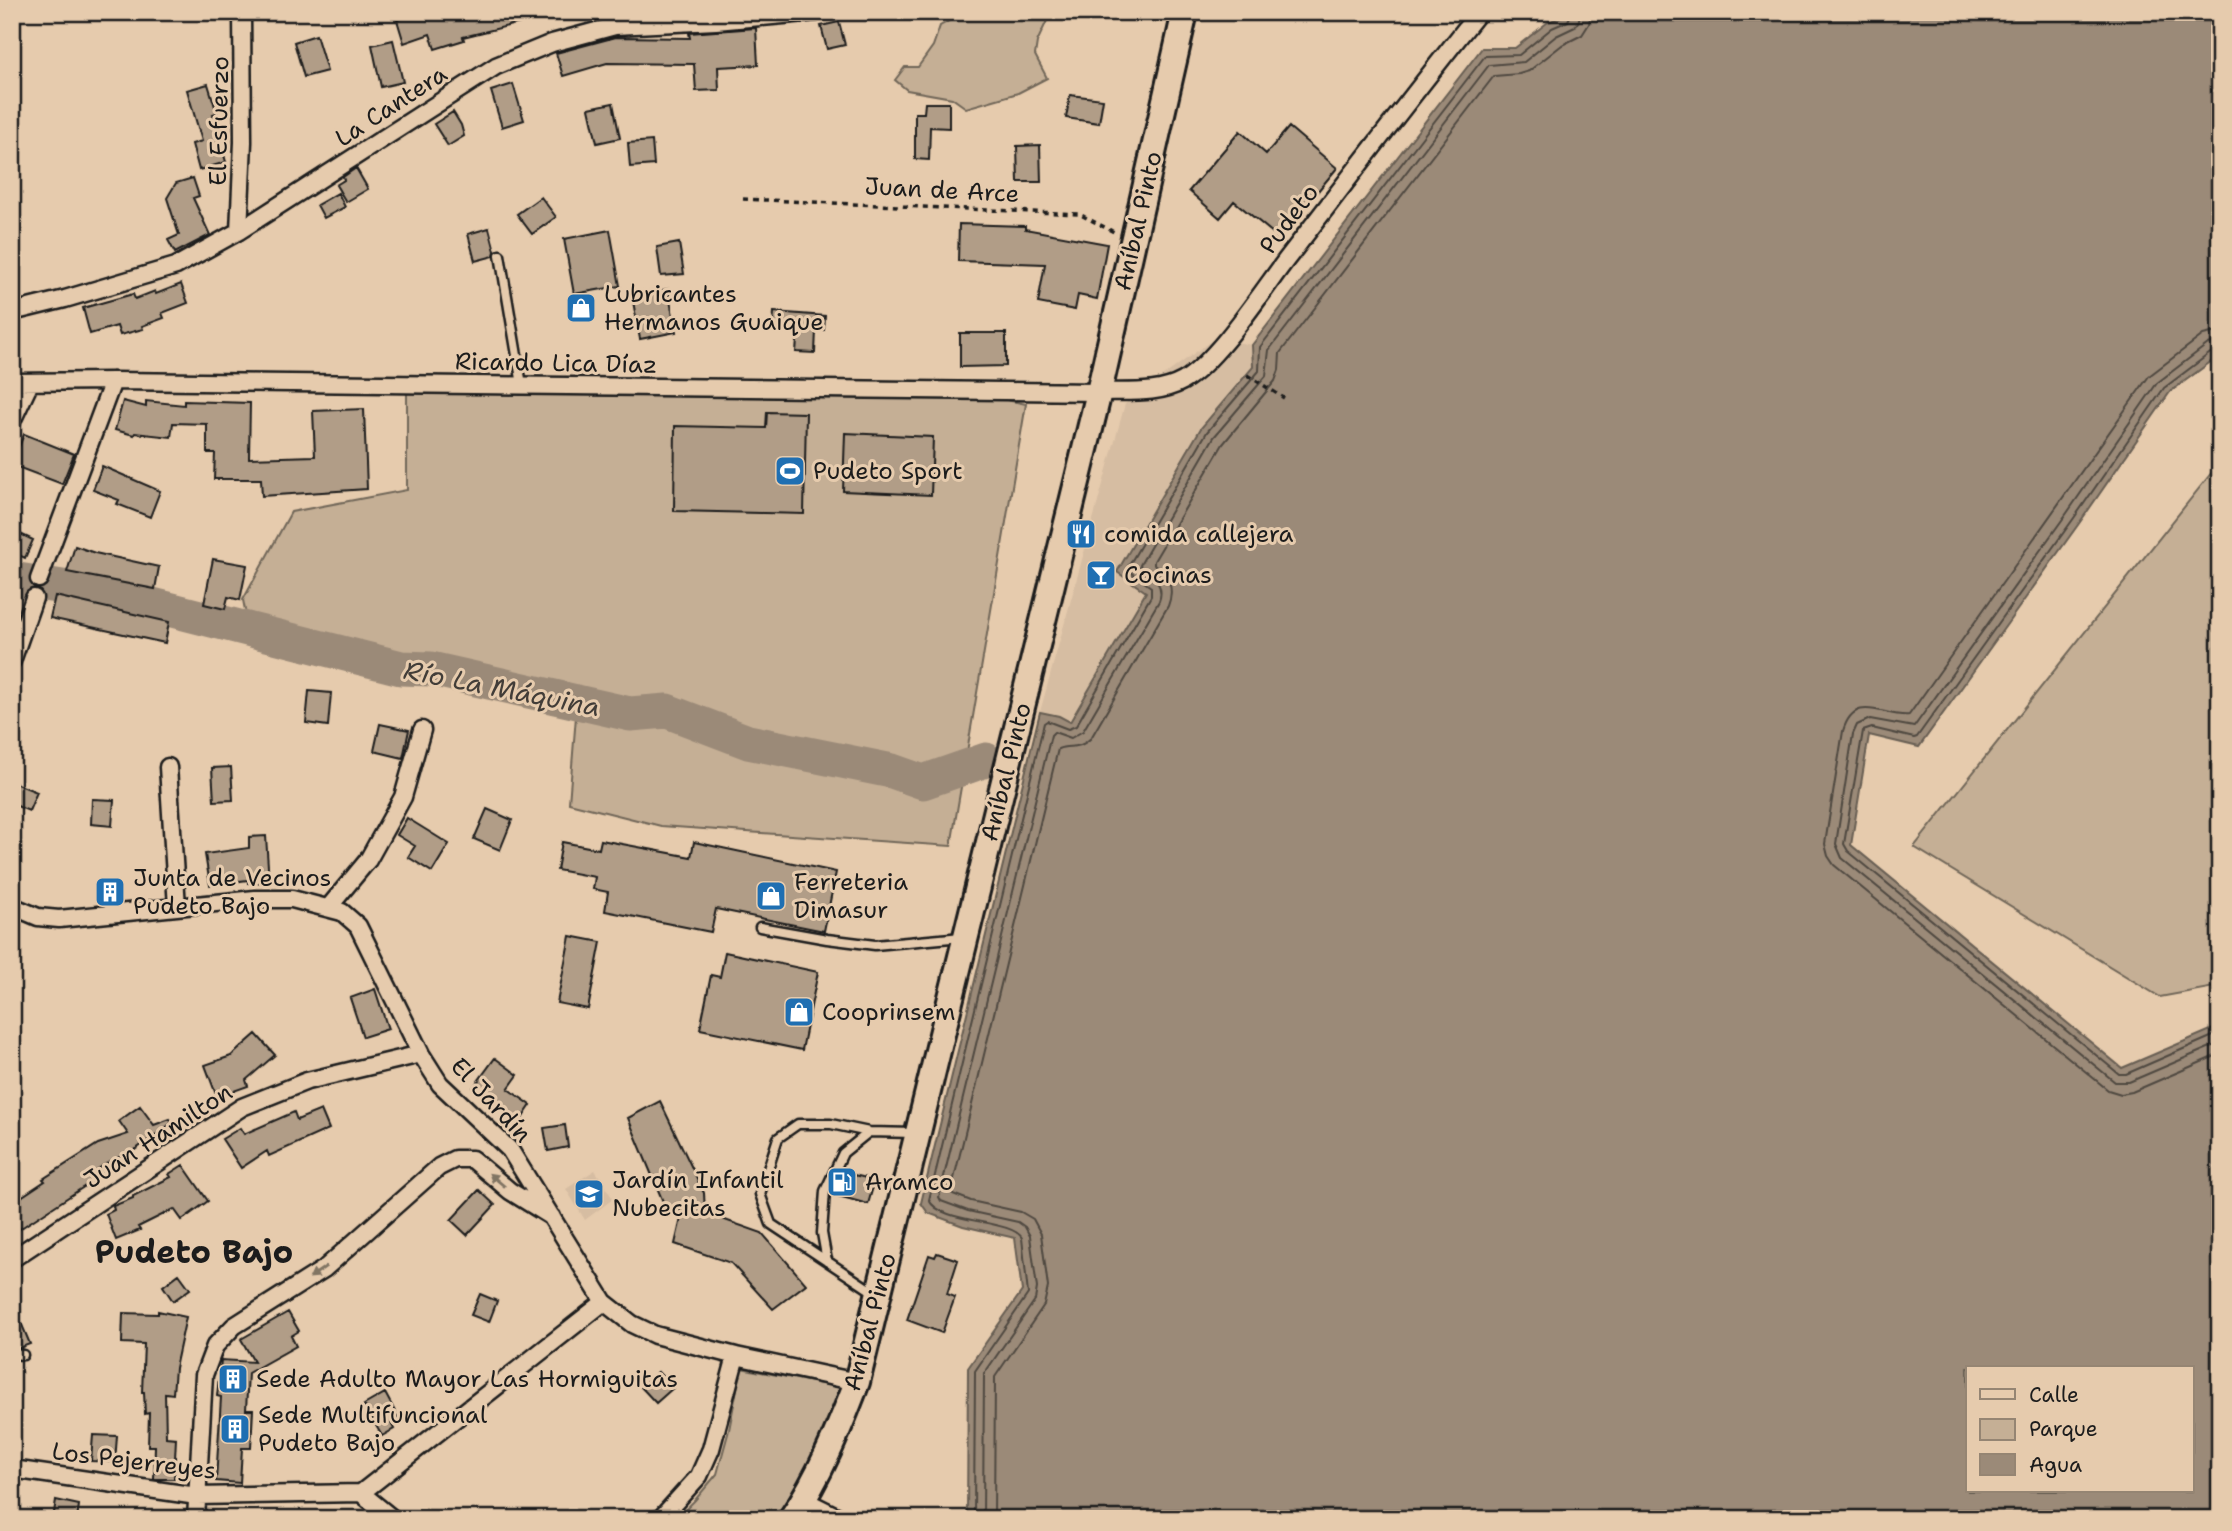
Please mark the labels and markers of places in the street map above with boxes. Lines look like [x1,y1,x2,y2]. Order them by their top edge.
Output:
place label: Lubricantes Hermanos Guaique [604,278,824,338]
shop icon: Lubricantes Hermanos Guaique [564,291,598,325]
sports icon: Pudeto Sport [773,454,807,488]
place label: Pudeto Sport [813,455,963,487]
restaurant icon: comida callejera [1064,517,1098,551]
place label: comida callejera [1104,518,1294,550]
bar icon: Cocinas [1084,558,1118,592]
place label: Cocinas [1124,559,1212,591]
place label: Junta de Vecinos Pudeto Bajo [133,862,331,922]
place label: Ferreteria Dimasur [794,866,908,926]
building icon: Junta de Vecinos Pudeto Bajo [93,875,127,909]
shop icon: Ferreteria Dimasur [754,879,788,913]
shop icon: Cooprinsem [782,995,816,1029]
place label: Cooprinsem [822,996,956,1028]
place label: Jardín Infantil Nubecitas [612,1164,784,1224]
fuel station icon: Aramco [825,1165,859,1199]
place label: Aramco [865,1166,953,1198]
school or university icon: Jardín Infantil Nubecitas [572,1177,606,1211]
building icon: Sede Adulto Mayor Las Hormiguitas [216,1362,250,1396]
place label: Sede Adulto Mayor Las Hormiguitas [256,1363,678,1395]
place label: Sede Multifuncional Pudeto Bajo [258,1399,488,1459]
building icon: Sede Multifuncional Pudeto Bajo [218,1412,252,1446]

